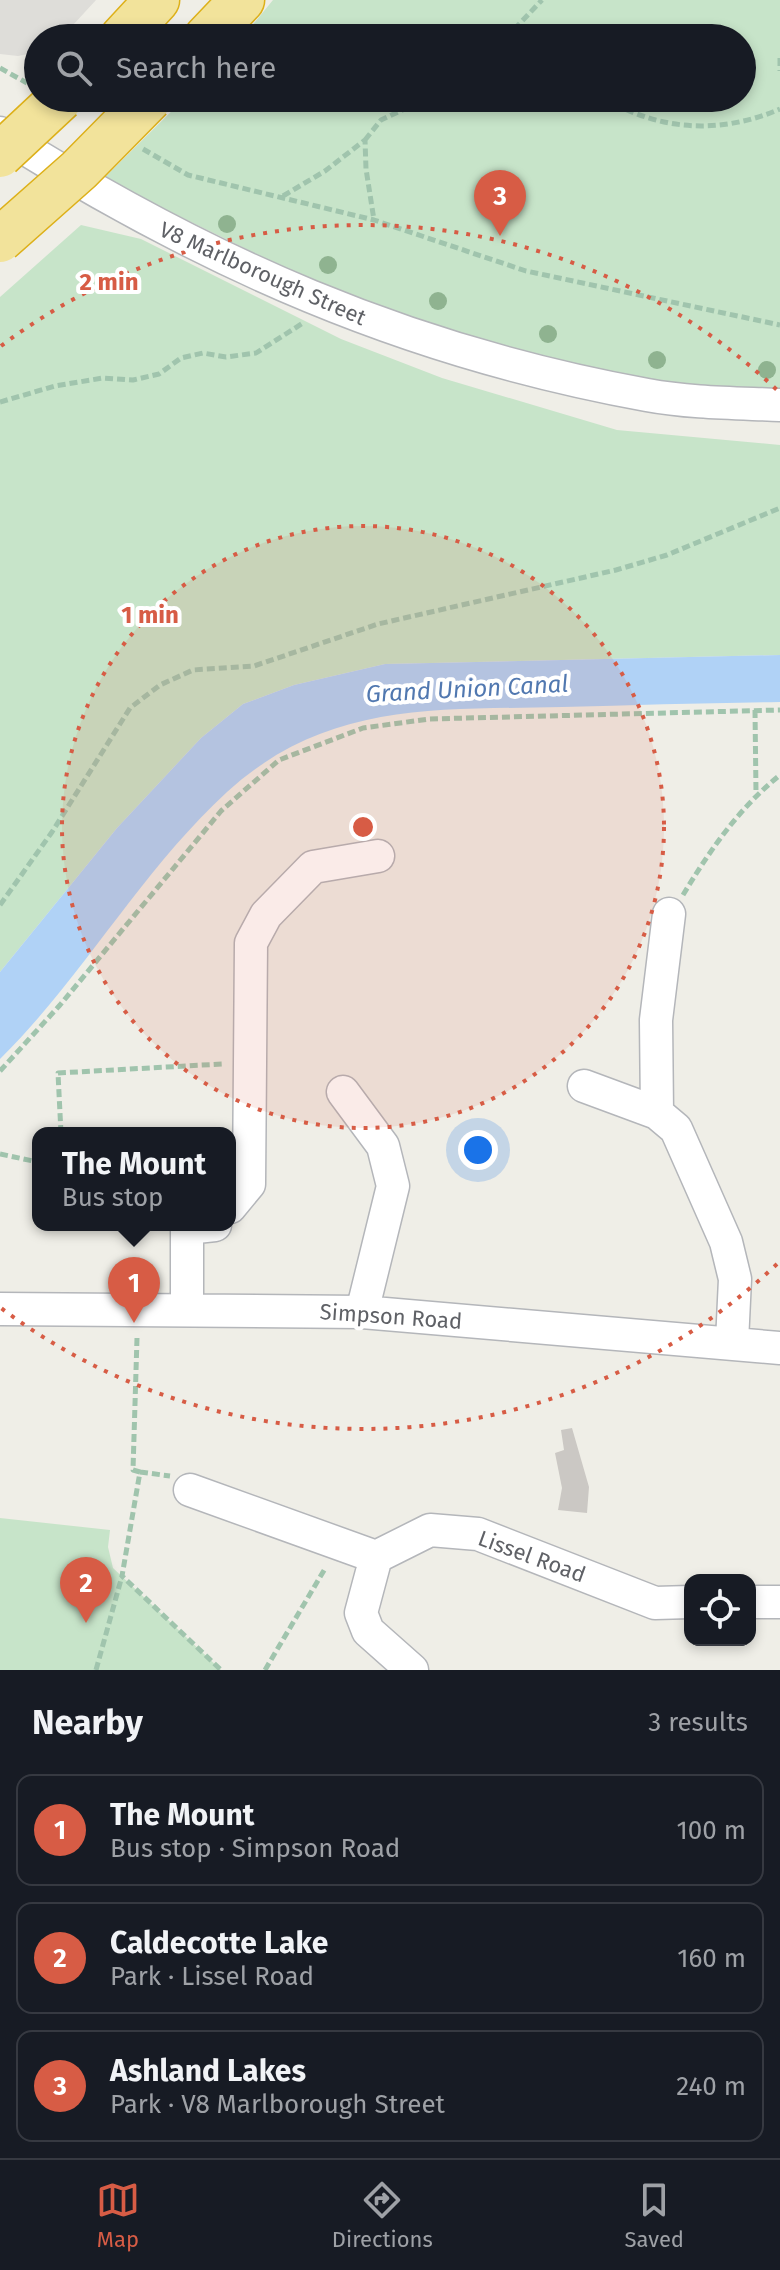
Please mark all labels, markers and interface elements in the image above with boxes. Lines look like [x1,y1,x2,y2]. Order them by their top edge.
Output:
search box [24,24,756,112]
icon: search [52,46,96,90]
text: Search here [116,50,276,86]
pin: 3 [474,170,526,236]
street label: V8 Marlborough Street [155,216,370,331]
text: 2 min [80,268,139,296]
text: 1 min [121,601,179,629]
water label: Grand Union Canal [365,670,569,708]
centre of rings [349,813,377,841]
popup [32,1127,236,1231]
your location [458,1130,498,1170]
text: The Mount [62,1146,206,1182]
text: Bus stop [62,1182,164,1213]
pin: 1 [108,1257,160,1323]
street label: Simpson Road [319,1298,463,1335]
street label: Lissel Road [474,1525,589,1588]
pin: 2 [60,1557,112,1623]
map controls [684,1574,756,1646]
button: locate [684,1574,756,1646]
text: Nearby [32,1702,143,1743]
text: 3 results [648,1707,748,1738]
text: The Mount [110,1797,254,1833]
text: 1 [54,1815,66,1846]
text: 100 m [677,1815,746,1846]
text: Bus stop · Simpson Road [110,1833,400,1864]
text: Caldecotte Lake [110,1925,328,1961]
text: 2 [53,1943,67,1974]
text: 160 m [677,1943,746,1974]
text: Park · Lissel Road [110,1961,314,1992]
text: Ashland Lakes [110,2053,306,2089]
text: 3 [53,2071,67,2102]
text: 240 m [676,2071,746,2102]
text: Park · V8 Marlborough Street [110,2089,445,2120]
tab: Map [96,2178,140,2253]
tab: Directions [332,2178,433,2253]
tab: Saved [625,2178,684,2253]

